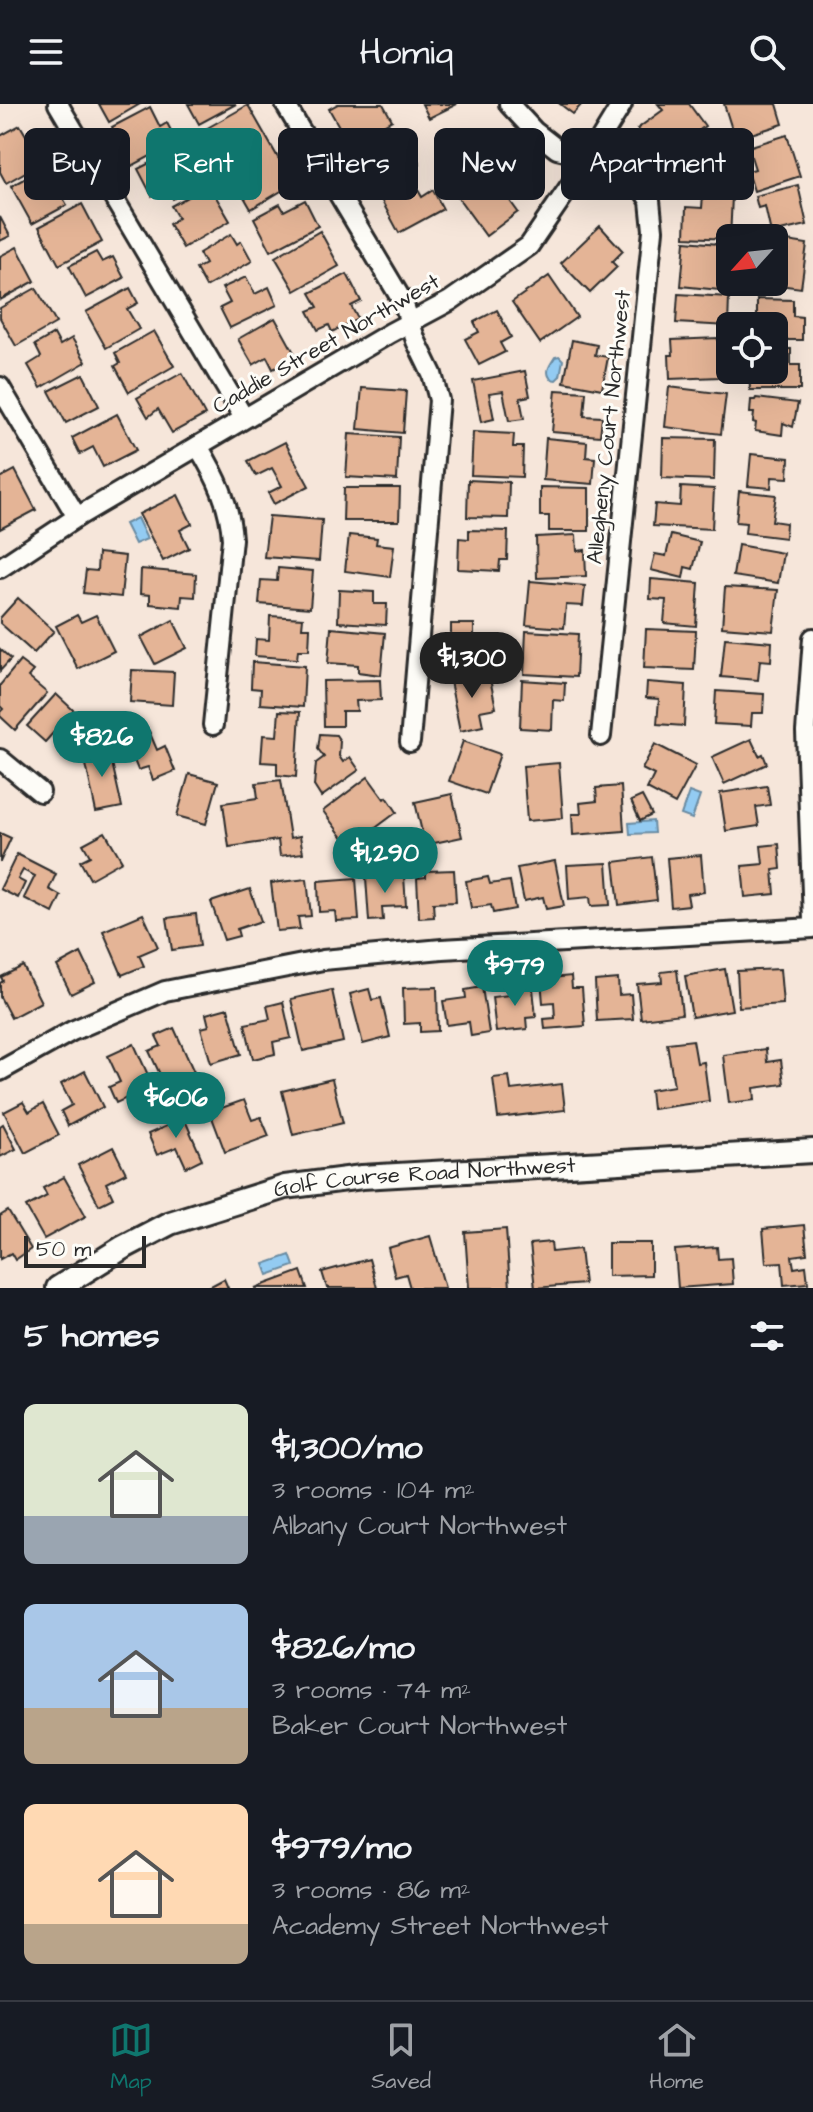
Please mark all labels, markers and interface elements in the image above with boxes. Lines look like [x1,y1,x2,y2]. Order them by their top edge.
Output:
text: Homiq [359,27,454,78]
icon: menu [24,30,68,74]
icon: search [745,30,789,74]
chip: Buy [24,128,130,200]
chip: Rent [146,128,262,200]
chip: Filters [278,128,418,200]
chip: New [434,128,545,200]
chip: Apartment [561,128,754,200]
north arrow [716,224,788,296]
map controls [716,224,788,384]
street label: Caddie Street Northwest [207,266,445,422]
street label: Allegheny Court Northwest [579,288,640,566]
button: locate [716,312,788,384]
pin: $1,300 [407,632,537,700]
text: $1,300 [438,640,506,676]
pin: $826 [55,711,149,779]
text: $826 [71,719,133,755]
pin: $1,290 [320,827,450,895]
text: $1,290 [351,835,419,871]
pin: $979 [468,940,562,1008]
text: $979 [485,948,545,984]
pin: $606 [129,1072,223,1140]
text: $606 [144,1080,208,1116]
street label: Golf Course Road Northwest [269,1149,576,1205]
scale bar [24,1232,146,1268]
text: 50 m [36,1234,91,1265]
text: 5 homes [24,1312,160,1360]
icon: filters [745,1314,789,1358]
text: $1,300/mo [272,1424,423,1472]
icon: home [88,1436,184,1532]
text: 3 rooms · 104 m² [272,1472,475,1508]
text: Albany Court Northwest [272,1508,567,1544]
text: $826/mo [272,1624,415,1672]
icon: home [88,1636,184,1732]
text: 3 rooms · 74 m² [272,1672,471,1708]
text: Baker Court Northwest [272,1708,567,1744]
text: $979/mo [272,1824,412,1872]
icon: home [88,1836,184,1932]
text: 3 rooms · 86 m² [272,1872,471,1908]
text: Academy Street Northwest [272,1908,609,1944]
tab: Map [109,2018,153,2097]
tab: Saved [371,2018,431,2097]
tab: Home [649,2018,704,2097]

